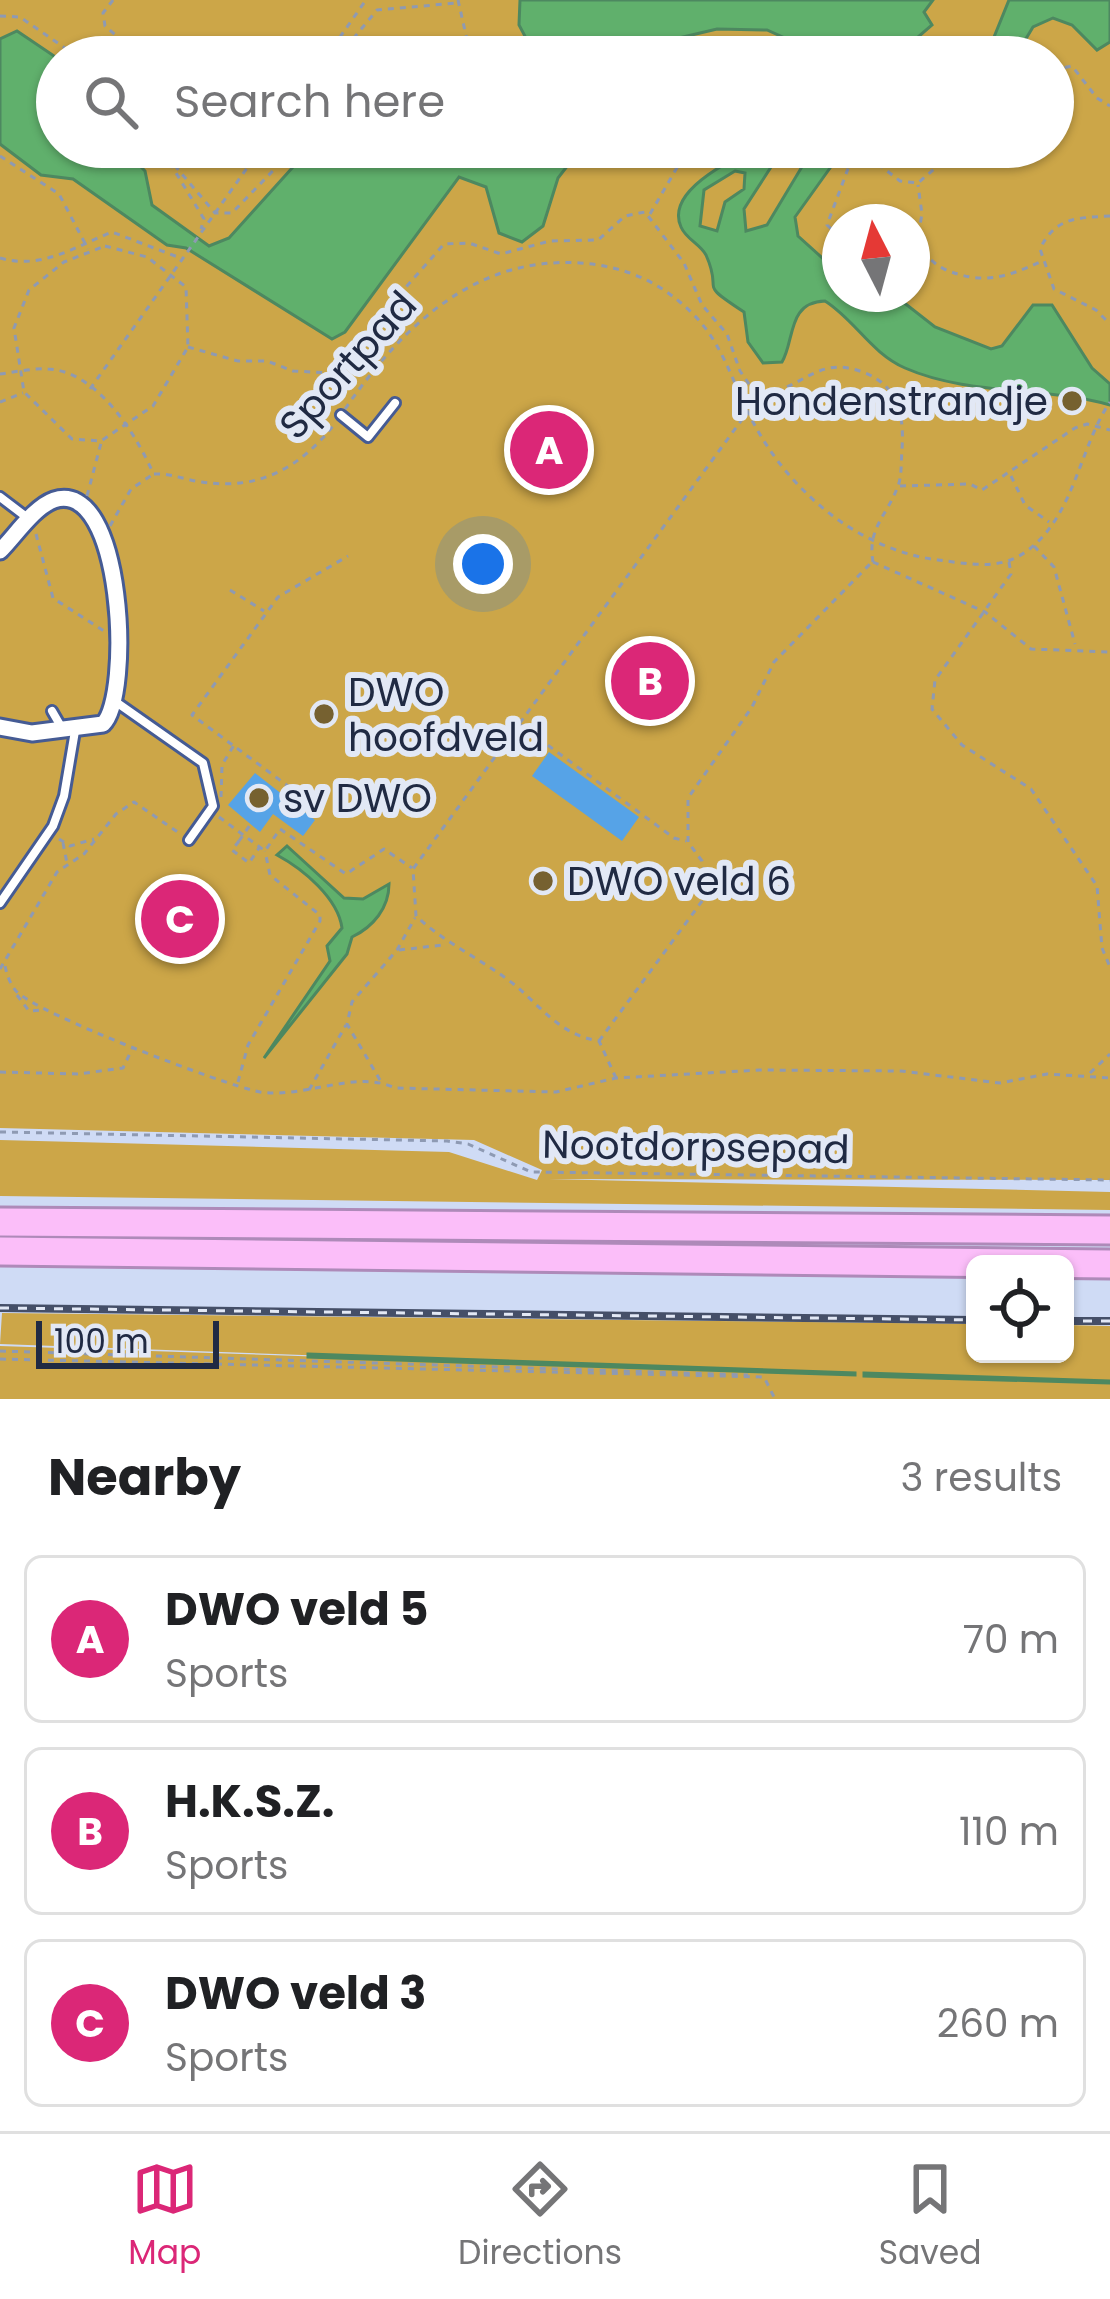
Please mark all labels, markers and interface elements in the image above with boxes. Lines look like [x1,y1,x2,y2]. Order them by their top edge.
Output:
search box [36,36,1074,168]
icon: search [78,69,144,135]
text: Search here [174,70,445,133]
north arrow [822,204,930,312]
street label: Sportpad [267,279,429,451]
place label: Hondenstrandje [735,374,1048,429]
marker: Hondenstrandje [1059,388,1085,414]
pin: A [510,405,588,495]
your location [453,534,513,594]
pin: B [611,636,689,726]
place label: DWO hoofdveld [348,665,544,765]
marker: DWO hoofdveld [311,701,337,727]
place label: sv DWO [283,771,432,826]
marker: sv DWO [246,785,272,811]
place label: DWO veld 6 [567,854,791,909]
marker: DWO veld 6 [530,868,556,894]
pin: C [141,874,219,964]
street label: Nootdorpsepad [542,1117,850,1177]
map controls [966,1255,1074,1363]
button: locate [966,1255,1074,1363]
scale bar [36,1315,219,1368]
text: 100 m [54,1318,149,1365]
text: Nearby [48,1441,241,1513]
text: 3 results [900,1450,1062,1505]
text: DWO veld 5 [165,1578,428,1641]
text: A [76,1612,104,1667]
text: 70 m [963,1612,1059,1667]
text: Sports [165,1646,288,1701]
text: H.K.S.Z. [165,1770,335,1833]
text: B [77,1804,103,1859]
text: 110 m [959,1804,1059,1859]
text: Sports [165,1838,288,1893]
text: DWO veld 3 [165,1962,426,2025]
text: C [75,1996,105,2051]
text: 260 m [937,1996,1059,2051]
text: Sports [165,2030,288,2085]
tab: Map [128,2156,201,2278]
tab: Directions [458,2156,622,2278]
tab: Saved [879,2156,982,2278]

